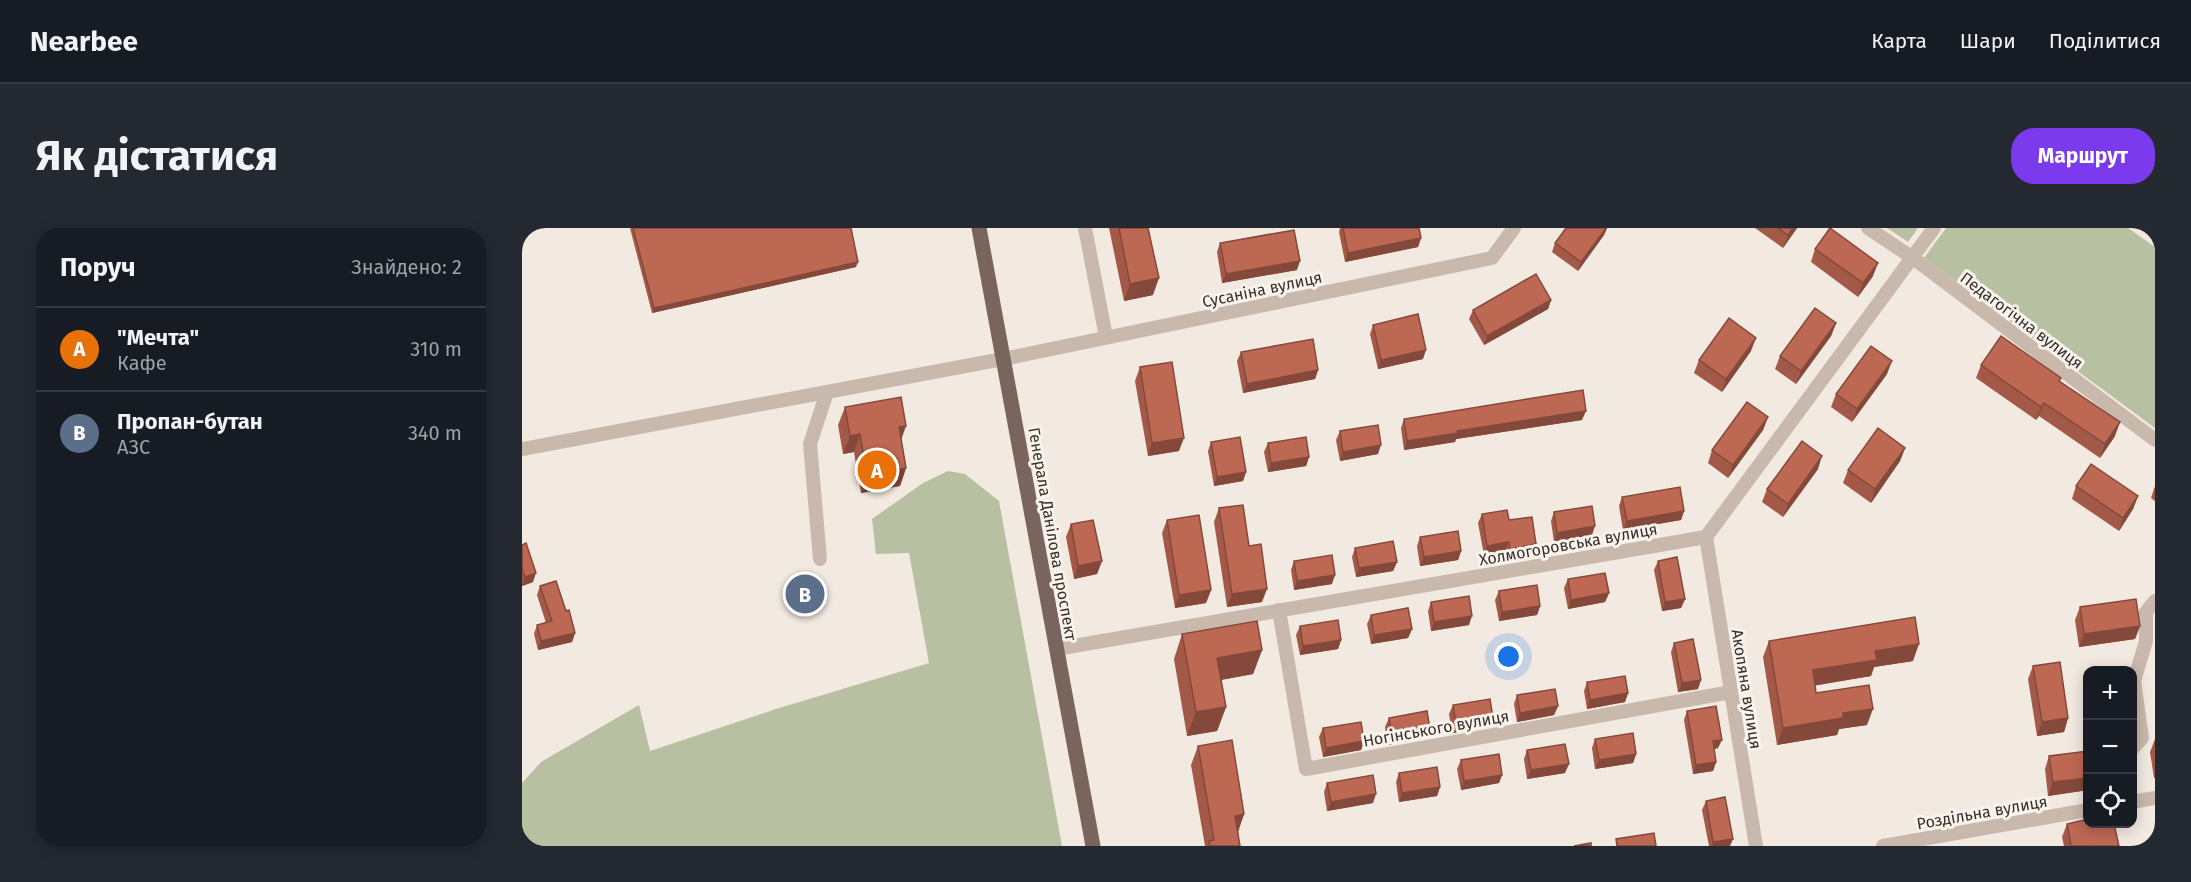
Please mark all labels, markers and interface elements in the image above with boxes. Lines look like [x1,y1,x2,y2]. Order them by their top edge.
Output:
text: Nearbee [30,25,138,58]
text: Карта [1871,28,1927,54]
text: Шари [1960,28,2016,54]
text: Поділитися [2049,28,2161,54]
button: Маршрут [2011,128,2155,184]
text: Як дістатися [36,131,278,181]
text: Поруч [60,252,136,283]
text: Знайдено: 2 [351,255,462,279]
street label: Сусаніна вулиця [1200,268,1324,311]
street label: Педагогічна вулиця [1957,268,2087,373]
text: "Мечта" [117,324,199,351]
text: A [74,337,85,361]
text: 310 m [410,337,462,361]
text: Кафе [117,351,167,375]
text: Пропан-бутан [117,408,263,435]
text: B [73,421,86,445]
text: 340 m [408,421,462,445]
street label: Генерала Данілова проспект [1024,426,1081,643]
text: АЗС [117,435,150,459]
pin: A [858,448,896,492]
street label: Холмогоровська вулиця [1477,519,1659,570]
pin: B [786,572,824,616]
street label: Акопяна вулиця [1728,628,1765,750]
your location [1494,642,1523,671]
map controls [2083,666,2137,828]
button: + [2083,666,2137,720]
street label: Ногінського вулиця [1362,706,1511,751]
button: − [2083,720,2137,774]
button: locate [2083,774,2137,828]
street label: Роздільна вулиця [1915,792,2049,833]

